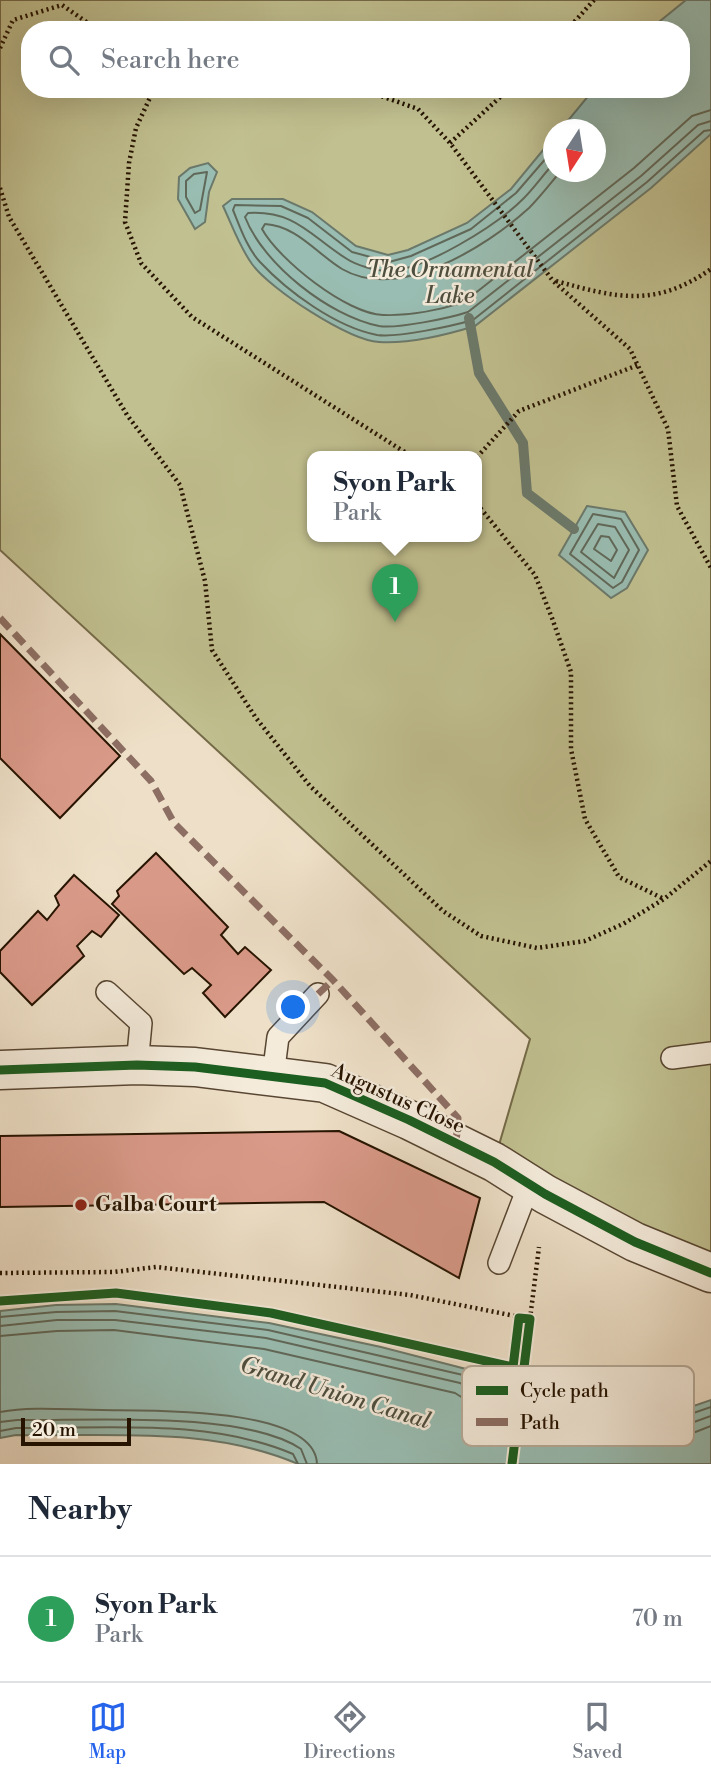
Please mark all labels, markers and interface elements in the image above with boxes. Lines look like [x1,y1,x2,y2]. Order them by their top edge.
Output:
search box [21,21,690,98]
icon: search [45,41,83,79]
text: Search here [101,44,240,76]
north arrow [543,119,606,182]
water label: The Ornamental Lake [367,256,534,310]
popup [307,451,482,542]
text: Syon Park [333,467,456,499]
text: Park [333,499,381,527]
pin: 1 [372,564,418,622]
your location [276,990,310,1024]
street label: Augustus Close [326,1058,469,1140]
place label: Galba Court [95,1192,217,1218]
marker: Galba Court [73,1197,89,1213]
water label: Grand Union Canal [236,1351,434,1435]
legend [462,1366,694,1446]
text: Cycle path [520,1379,609,1403]
text: Path [520,1411,560,1435]
scale bar [21,1415,131,1447]
text: 20 m [32,1418,76,1442]
text: Nearby [28,1491,132,1529]
text: Syon Park [95,1589,218,1621]
text: 1 [45,1605,57,1633]
text: 70 m [632,1605,683,1633]
text: Park [95,1621,143,1649]
tab: Map [89,1698,127,1764]
tab: Directions [304,1698,395,1764]
tab: Saved [573,1698,622,1764]

